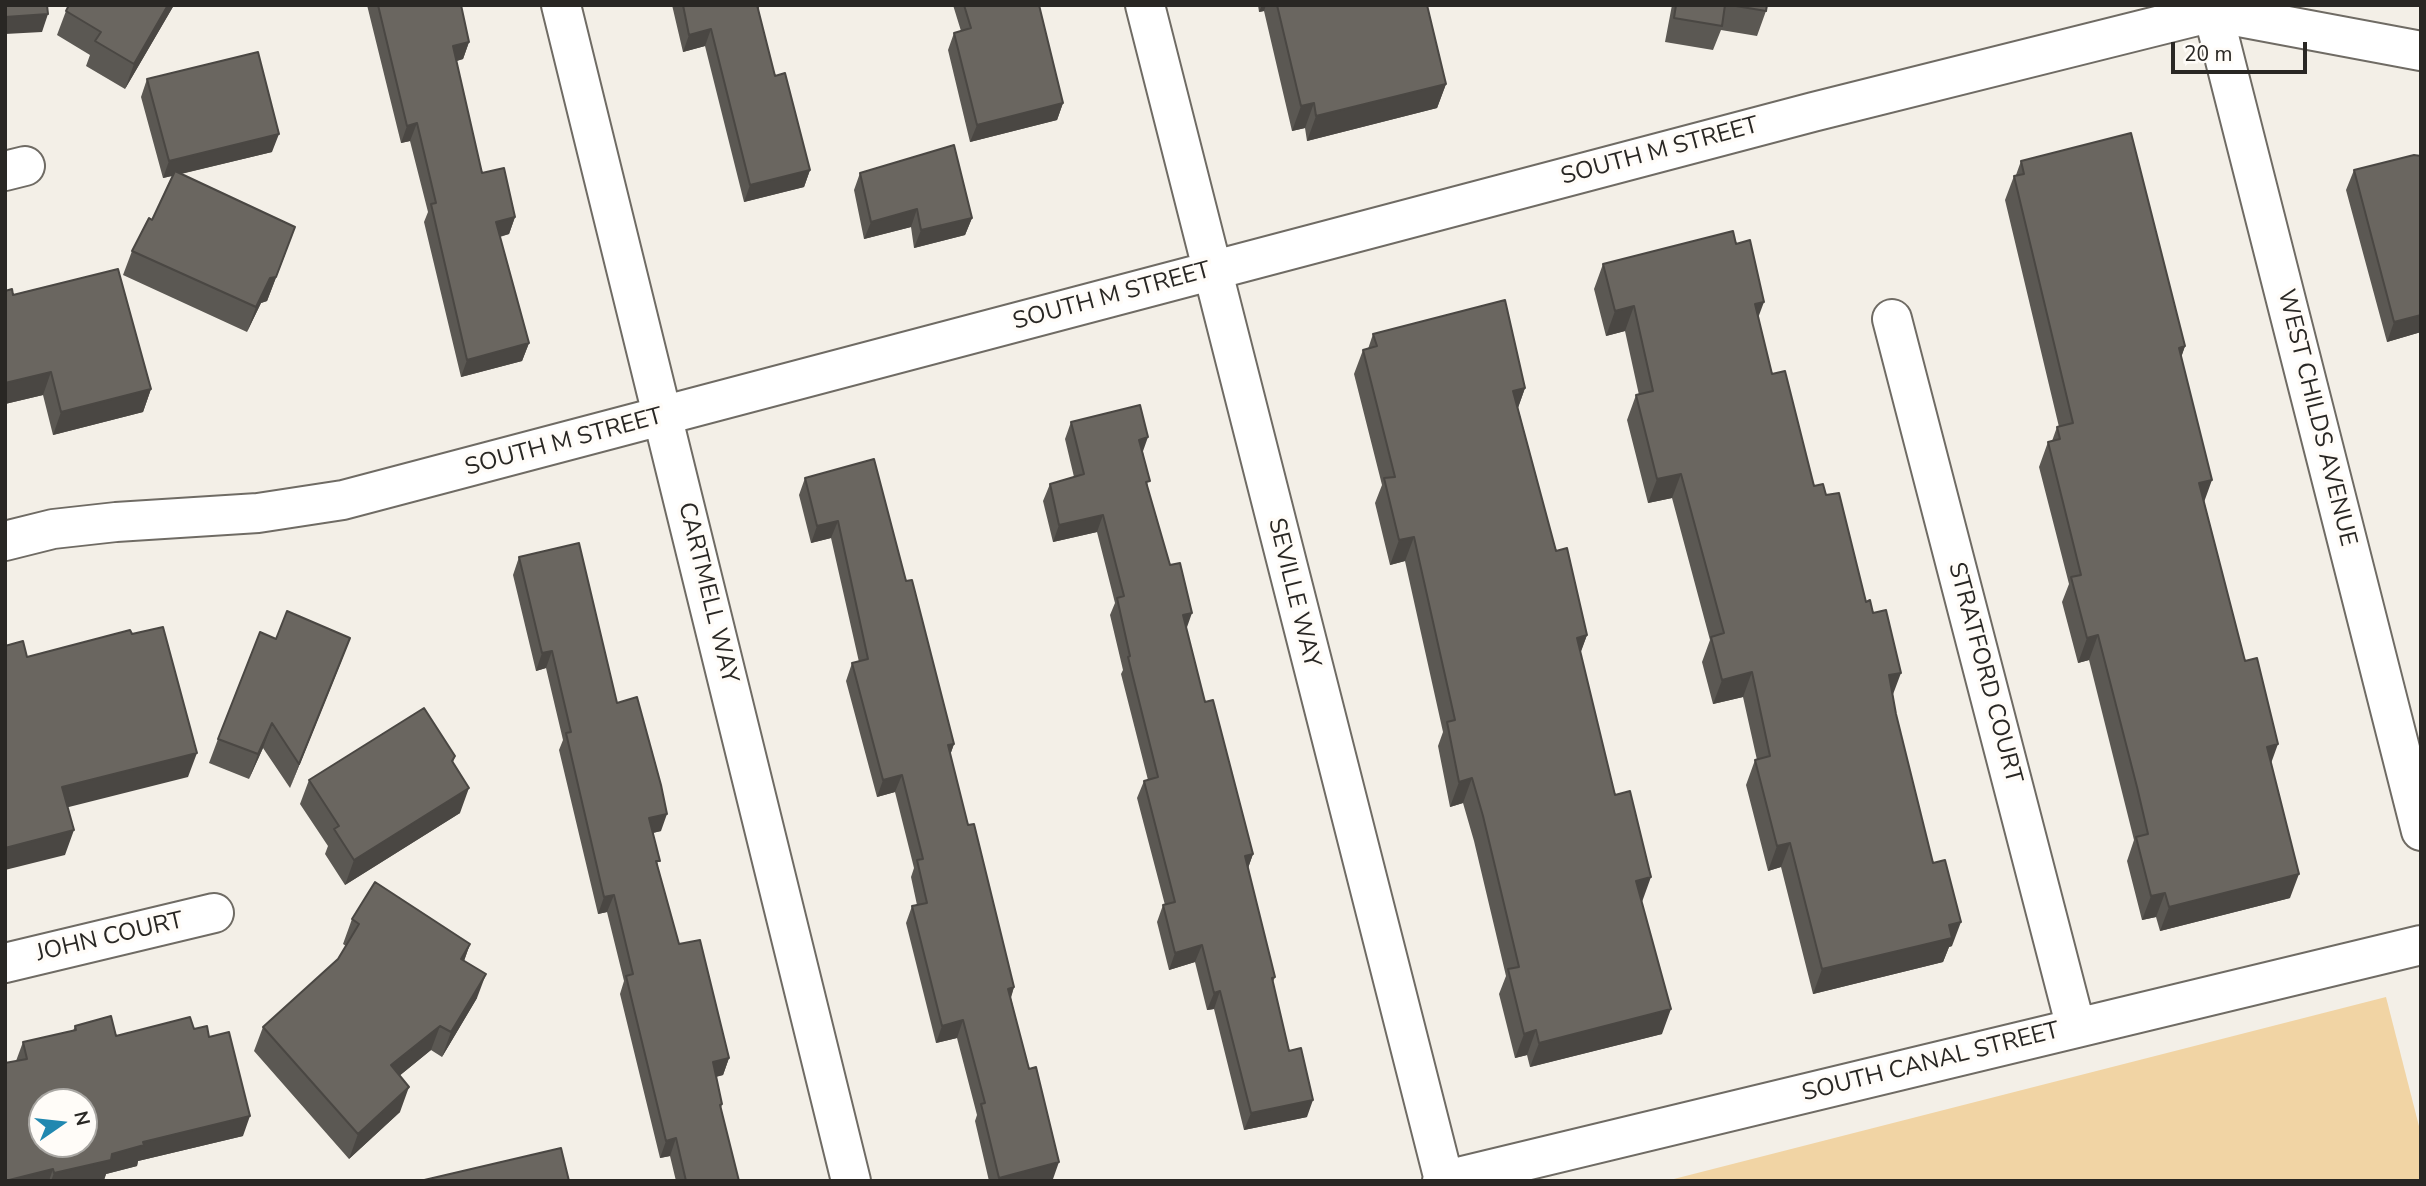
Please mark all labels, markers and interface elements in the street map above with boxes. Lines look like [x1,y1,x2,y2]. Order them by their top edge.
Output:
scale bar [2174,28,2310,72]
text: 20 m [2184,40,2233,68]
street label: SOUTH M STREET [1558,112,1762,192]
street label: SOUTH M STREET [1010,257,1214,337]
street label: WEST CHILDS AVENUE [2270,287,2362,549]
street label: SOUTH M STREET [462,403,666,483]
street label: CARTMELL WAY [671,500,743,686]
street label: SEVILLE WAY [1261,515,1325,671]
street label: STRATFORD COURT [1941,559,2027,787]
street label: JOHN COURT [34,907,186,969]
street label: SOUTH CANAL STREET [1799,1017,2063,1109]
north arrow [28,1088,98,1158]
text: N [67,1108,96,1128]

